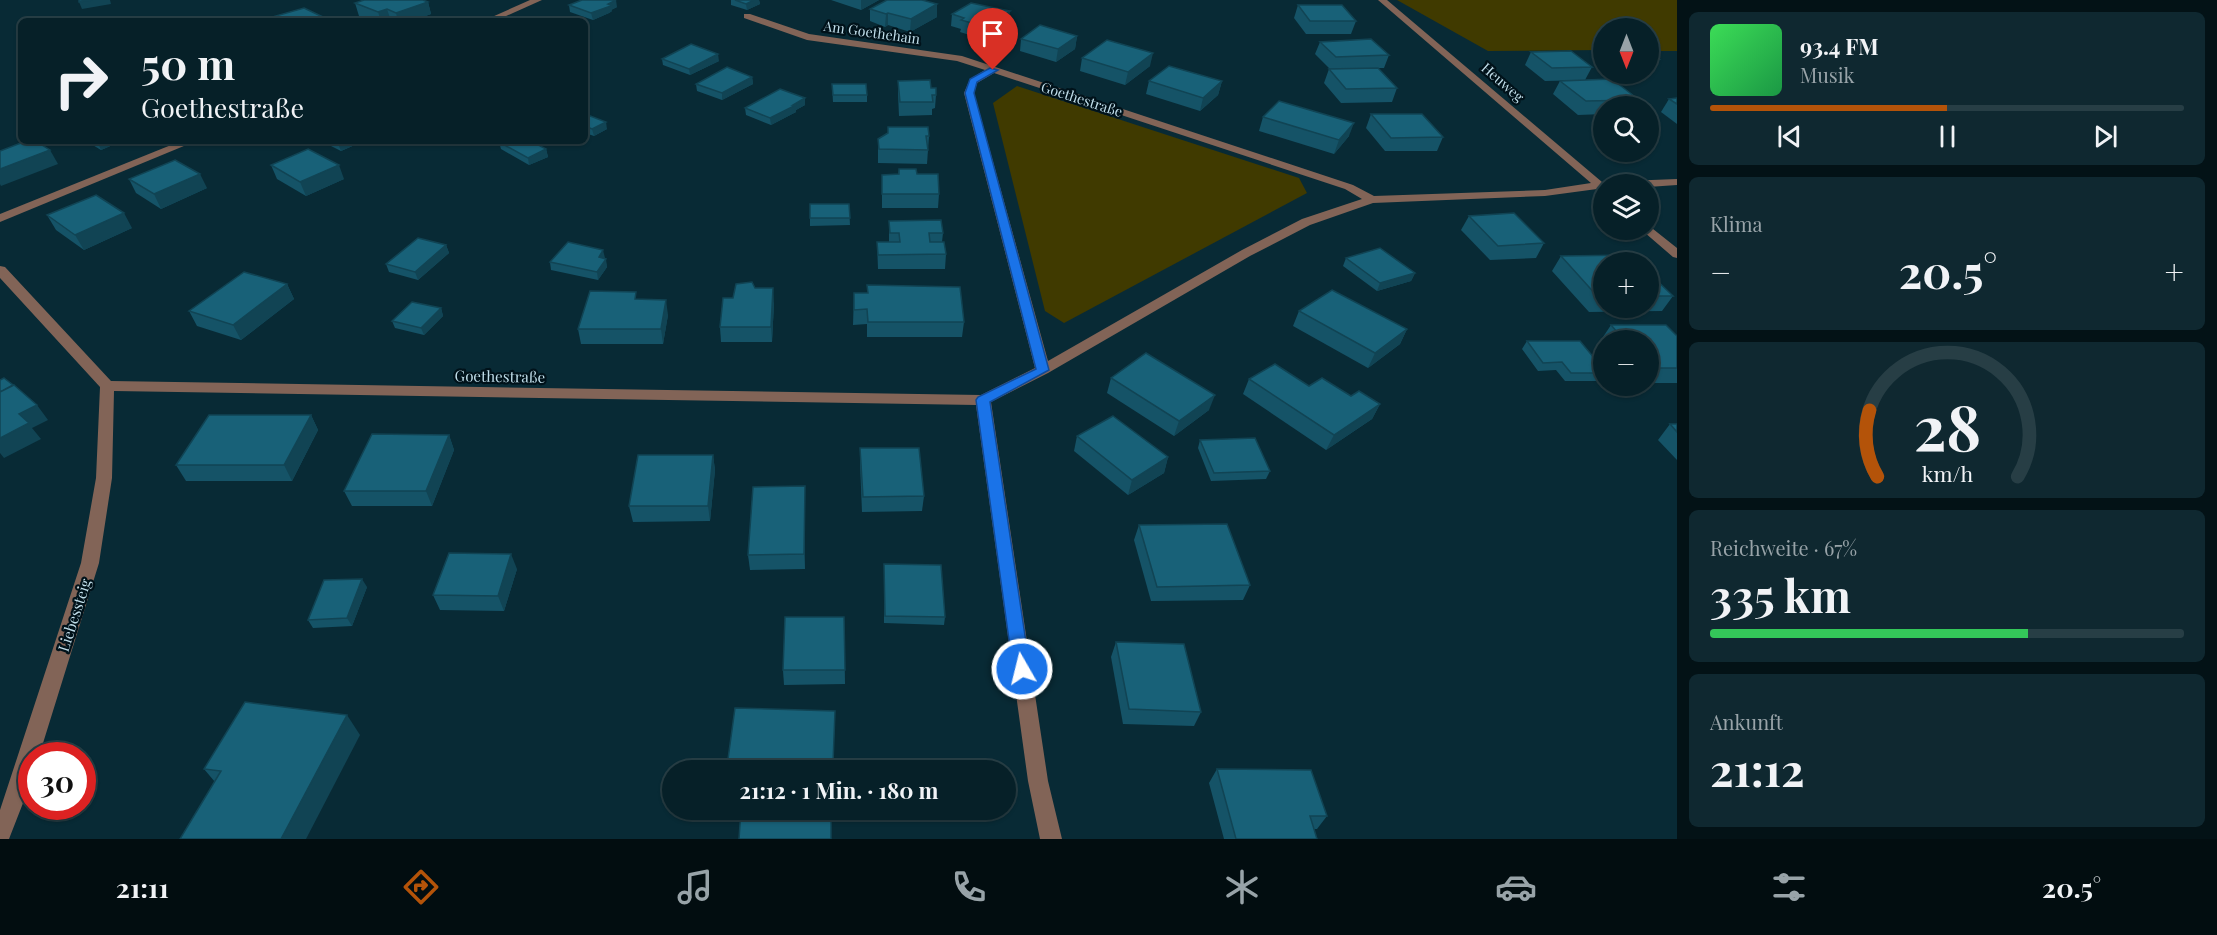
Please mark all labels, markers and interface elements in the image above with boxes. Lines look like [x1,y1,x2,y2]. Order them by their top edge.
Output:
pin [967,8,1018,70]
street label: Am Goethehain [822,16,922,48]
icon: arrive [976,17,1009,50]
north arrow [1593,18,1659,84]
map controls [1593,18,1659,396]
text: 93.4 FM [1800,31,1879,61]
text: 50 m [141,35,235,91]
icon: right [42,42,120,120]
street label: Heuweg [1478,58,1529,106]
text: Musik [1800,61,1855,88]
street label: Goethestraße [1039,77,1125,121]
text: Goethestraße [141,89,304,125]
button: search [1593,96,1659,162]
icon: previous [1773,120,1806,153]
icon: pause [1931,120,1964,153]
icon: next [2089,120,2122,153]
button: layers [1593,174,1659,240]
text: Klima [1710,210,1762,237]
text: 20.5° [1899,240,1997,300]
text: − [1710,249,1731,293]
text: + [2165,249,2184,293]
button: + [1593,252,1659,318]
button: − [1593,330,1659,396]
street label: Goethestraße [455,365,545,387]
text: 28 [1913,383,1981,467]
text: km/h [1921,459,1973,487]
text: Reichweite · 67% [1710,534,1857,561]
text: 335 km [1710,564,1851,624]
street label: Liebessteig [53,576,95,654]
position arrow [990,637,1054,701]
text: Ankunft [1710,708,1783,735]
text: 21:12 [1710,738,1805,798]
speed limit sign: 30 [18,742,96,820]
text: 21:12 · 1 Min. · 180 m [739,775,939,805]
icon: directions [400,866,442,908]
icon: music [674,866,716,908]
icon: phone [948,866,990,908]
icon: climate [1221,866,1263,908]
icon: car [1495,866,1537,908]
icon: filters [1768,866,1810,908]
text: 21:11 [116,869,169,905]
text: 20.5° [2042,869,2101,905]

